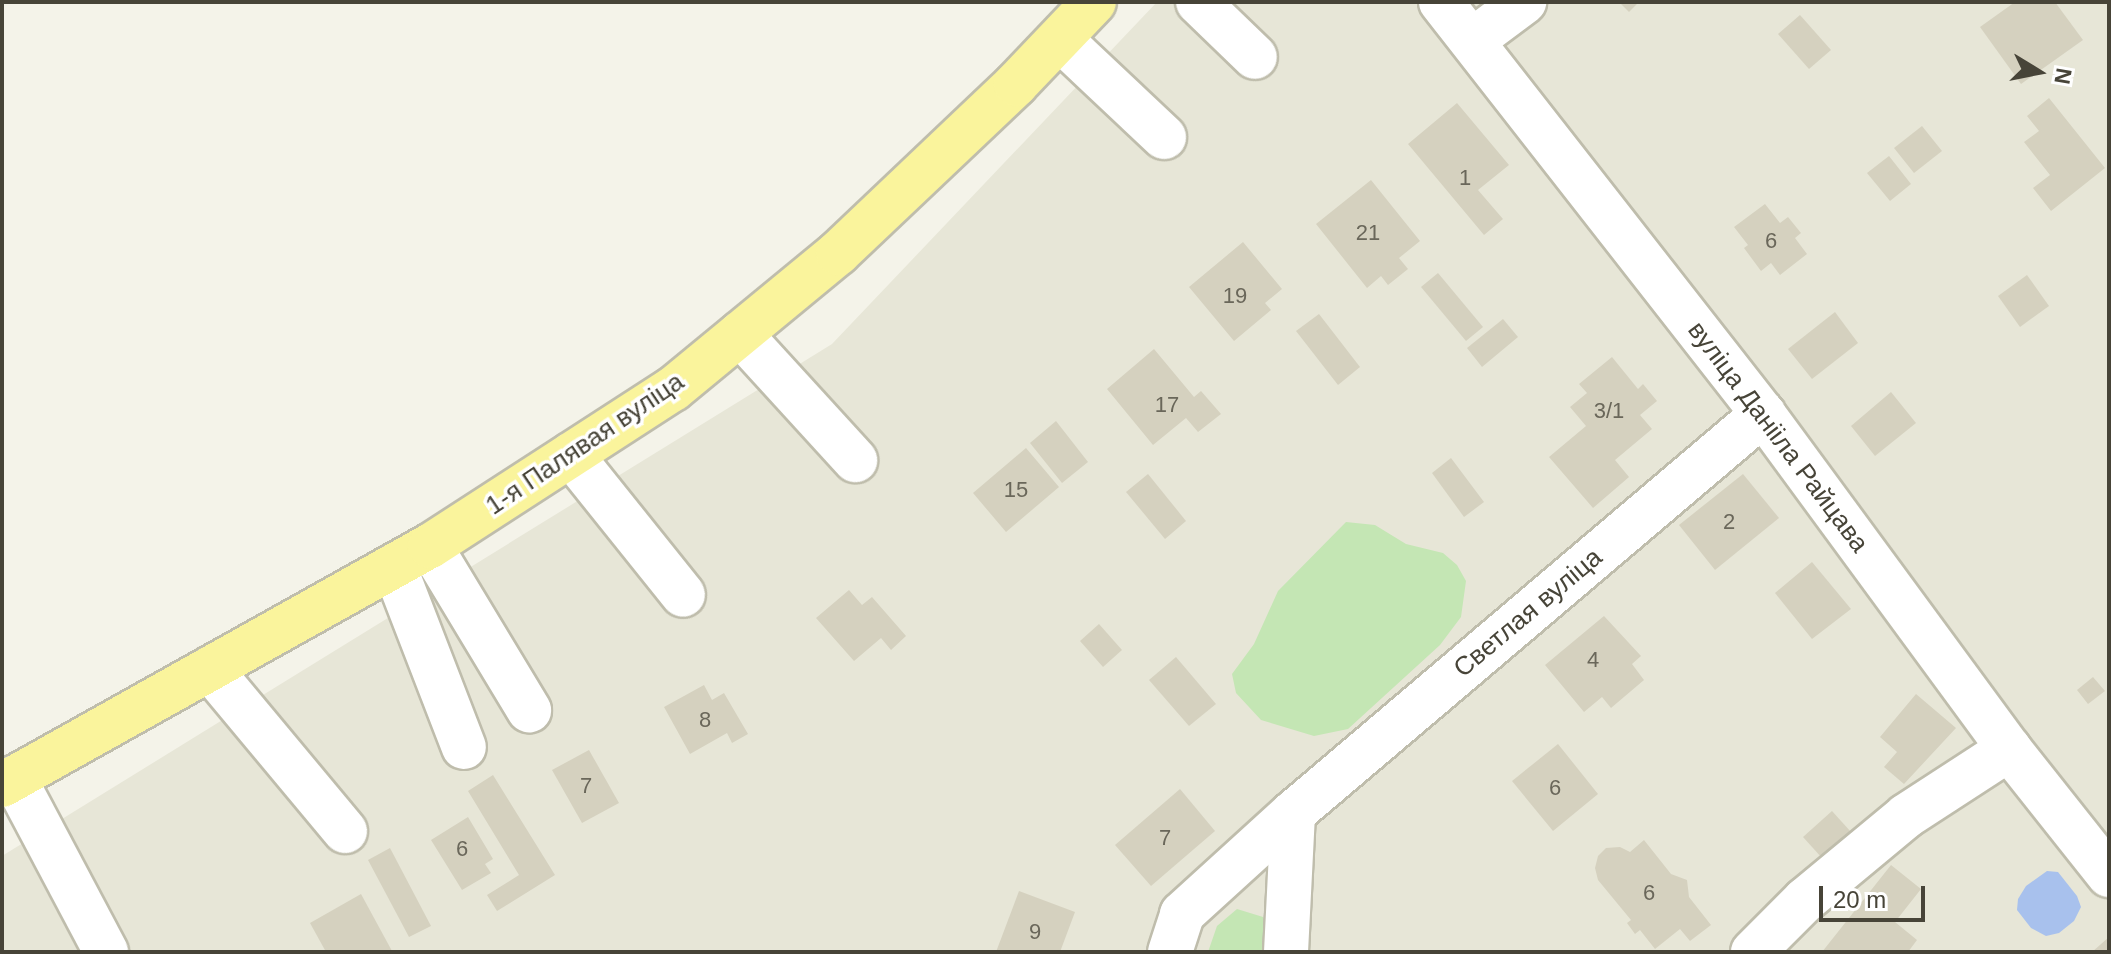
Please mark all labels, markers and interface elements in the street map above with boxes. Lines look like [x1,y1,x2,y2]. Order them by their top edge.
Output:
north arrow [1999,32,2079,112]
text: N [2049,66,2077,86]
house number: 1 [1459,165,1471,191]
house number: 21 [1356,220,1380,246]
house number: 6 [1765,228,1777,254]
house number: 19 [1223,283,1247,309]
street label: вуліца Данііла Райцава [1681,315,1875,559]
street label: 1-я Палявая вуліца [480,366,690,522]
house number: 17 [1155,392,1179,418]
house number: 3/1 [1594,398,1624,424]
house number: 15 [1004,477,1028,503]
house number: 2 [1723,509,1735,535]
street label: Светлая вуліца [1447,542,1609,684]
house number: 4 [1587,647,1599,673]
house number: 8 [699,707,711,733]
house number: 7 [580,773,592,799]
house number: 6 [1549,775,1561,801]
house number: 7 [1159,825,1171,851]
house number: 6 [456,836,468,862]
scale bar [1823,870,1929,920]
house number: 6 [1643,880,1655,906]
text: 20 m [1833,886,1886,913]
house number: 9 [1029,919,1041,945]

